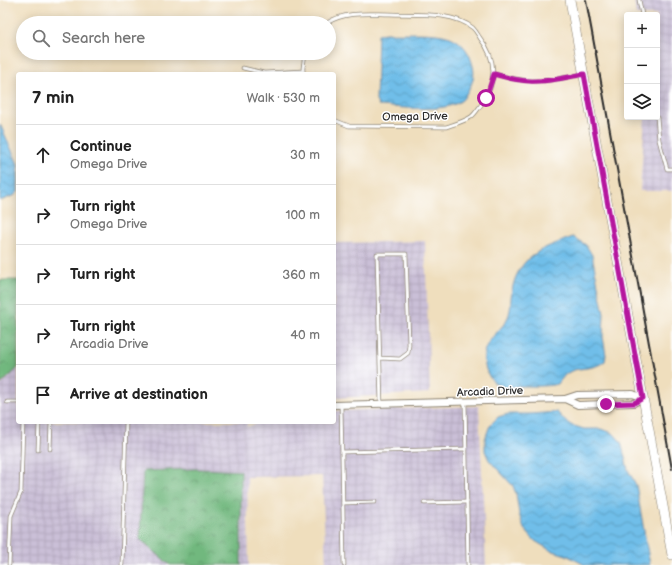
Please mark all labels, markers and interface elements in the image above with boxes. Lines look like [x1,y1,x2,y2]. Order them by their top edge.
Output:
map controls [624,12,660,120]
button: + [624,12,660,48]
search box [16,16,336,60]
icon: search [30,27,52,49]
text: Search here [62,29,145,48]
button: − [624,48,660,84]
button: layers [624,84,660,120]
text: 7 min [32,88,74,108]
route start [477,89,495,107]
text: Walk · 530 m [246,90,320,106]
street label: Omega Drive [382,109,448,124]
text: Continue [70,137,132,156]
icon: ahead [32,144,54,166]
text: 30 m [290,147,320,163]
text: Omega Drive [70,156,147,172]
text: Turn right [70,197,135,216]
icon: right [32,204,54,226]
text: 100 m [285,207,320,223]
text: Omega Drive [70,216,147,232]
icon: right [32,264,54,286]
text: Turn right [70,265,135,284]
text: 360 m [282,267,320,283]
text: Turn right [70,317,135,336]
icon: right [32,324,54,346]
text: 40 m [290,327,320,343]
text: Arcadia Drive [70,336,149,352]
icon: arrive [32,384,54,406]
street label: Arcadia Drive [457,384,524,399]
text: Arrive at destination [70,385,208,404]
route end [597,395,615,413]

